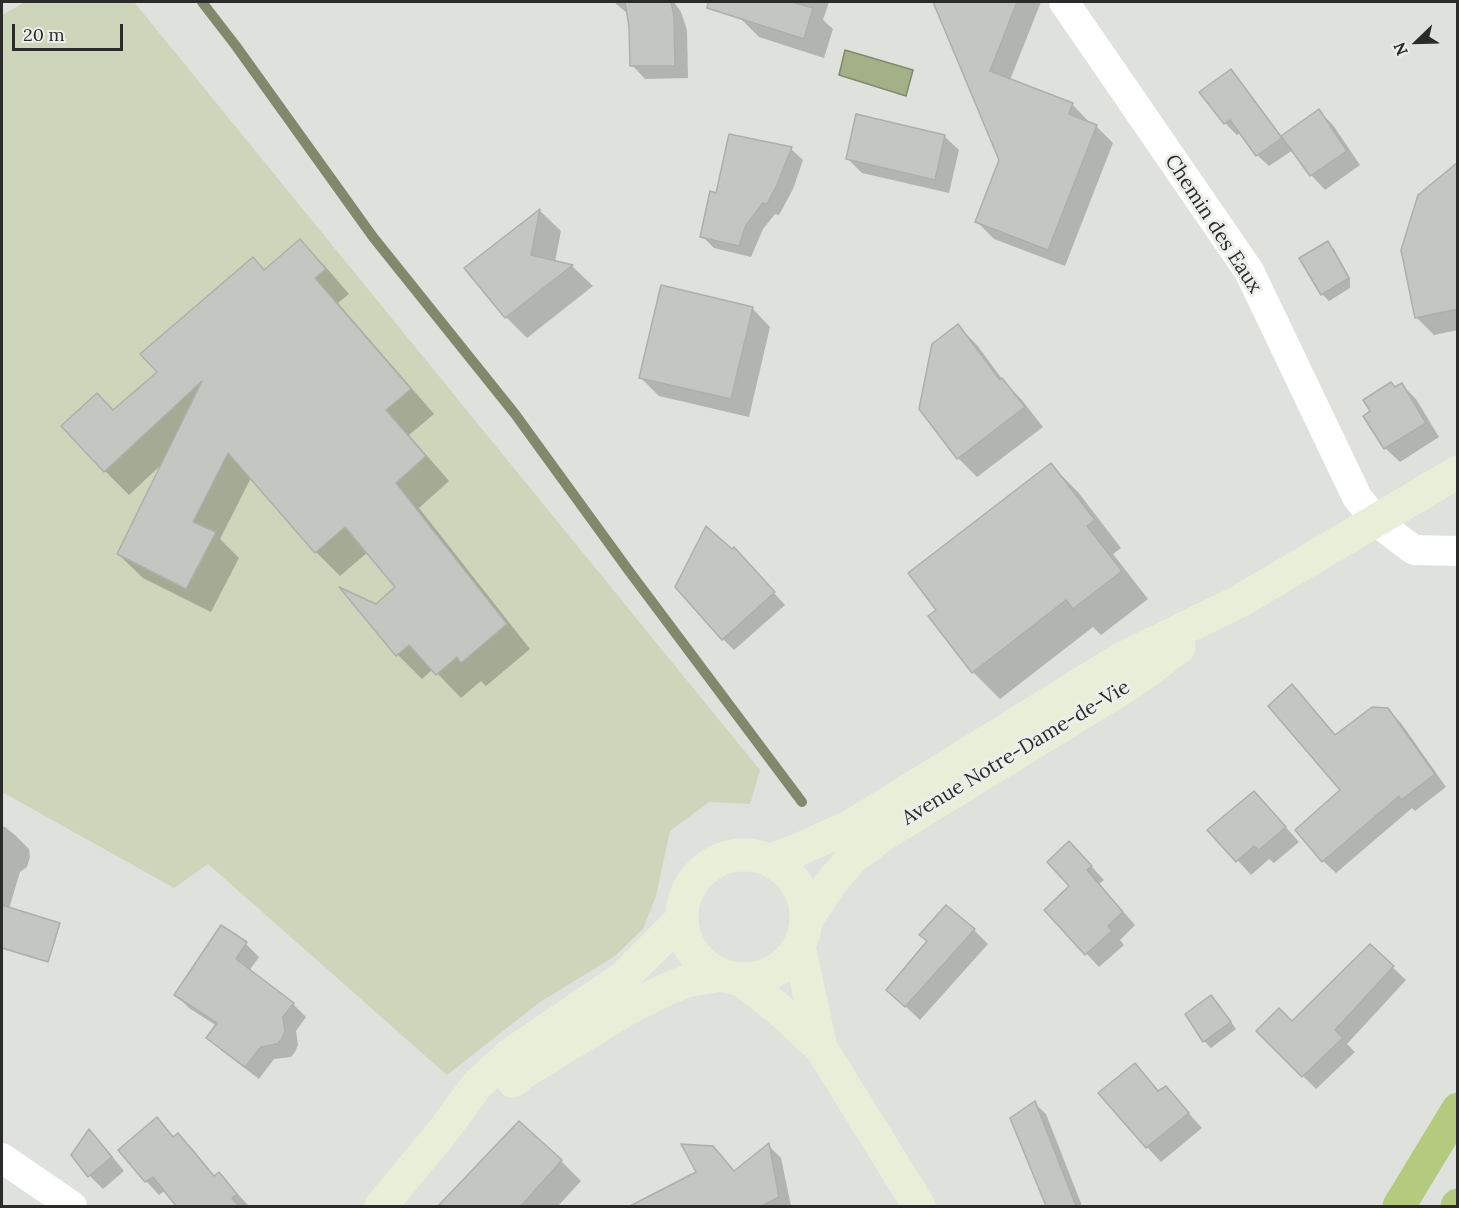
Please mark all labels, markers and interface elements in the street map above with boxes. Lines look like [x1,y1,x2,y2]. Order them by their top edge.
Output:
scale bar [15,12,126,50]
north arrow [1387,12,1447,72]
text: 20 m [23,23,65,46]
text: N [1389,39,1412,59]
street label: Chemin des Eaux [1159,150,1267,298]
street label: Avenue Notre-Dame-de-Vie [898,675,1134,831]

